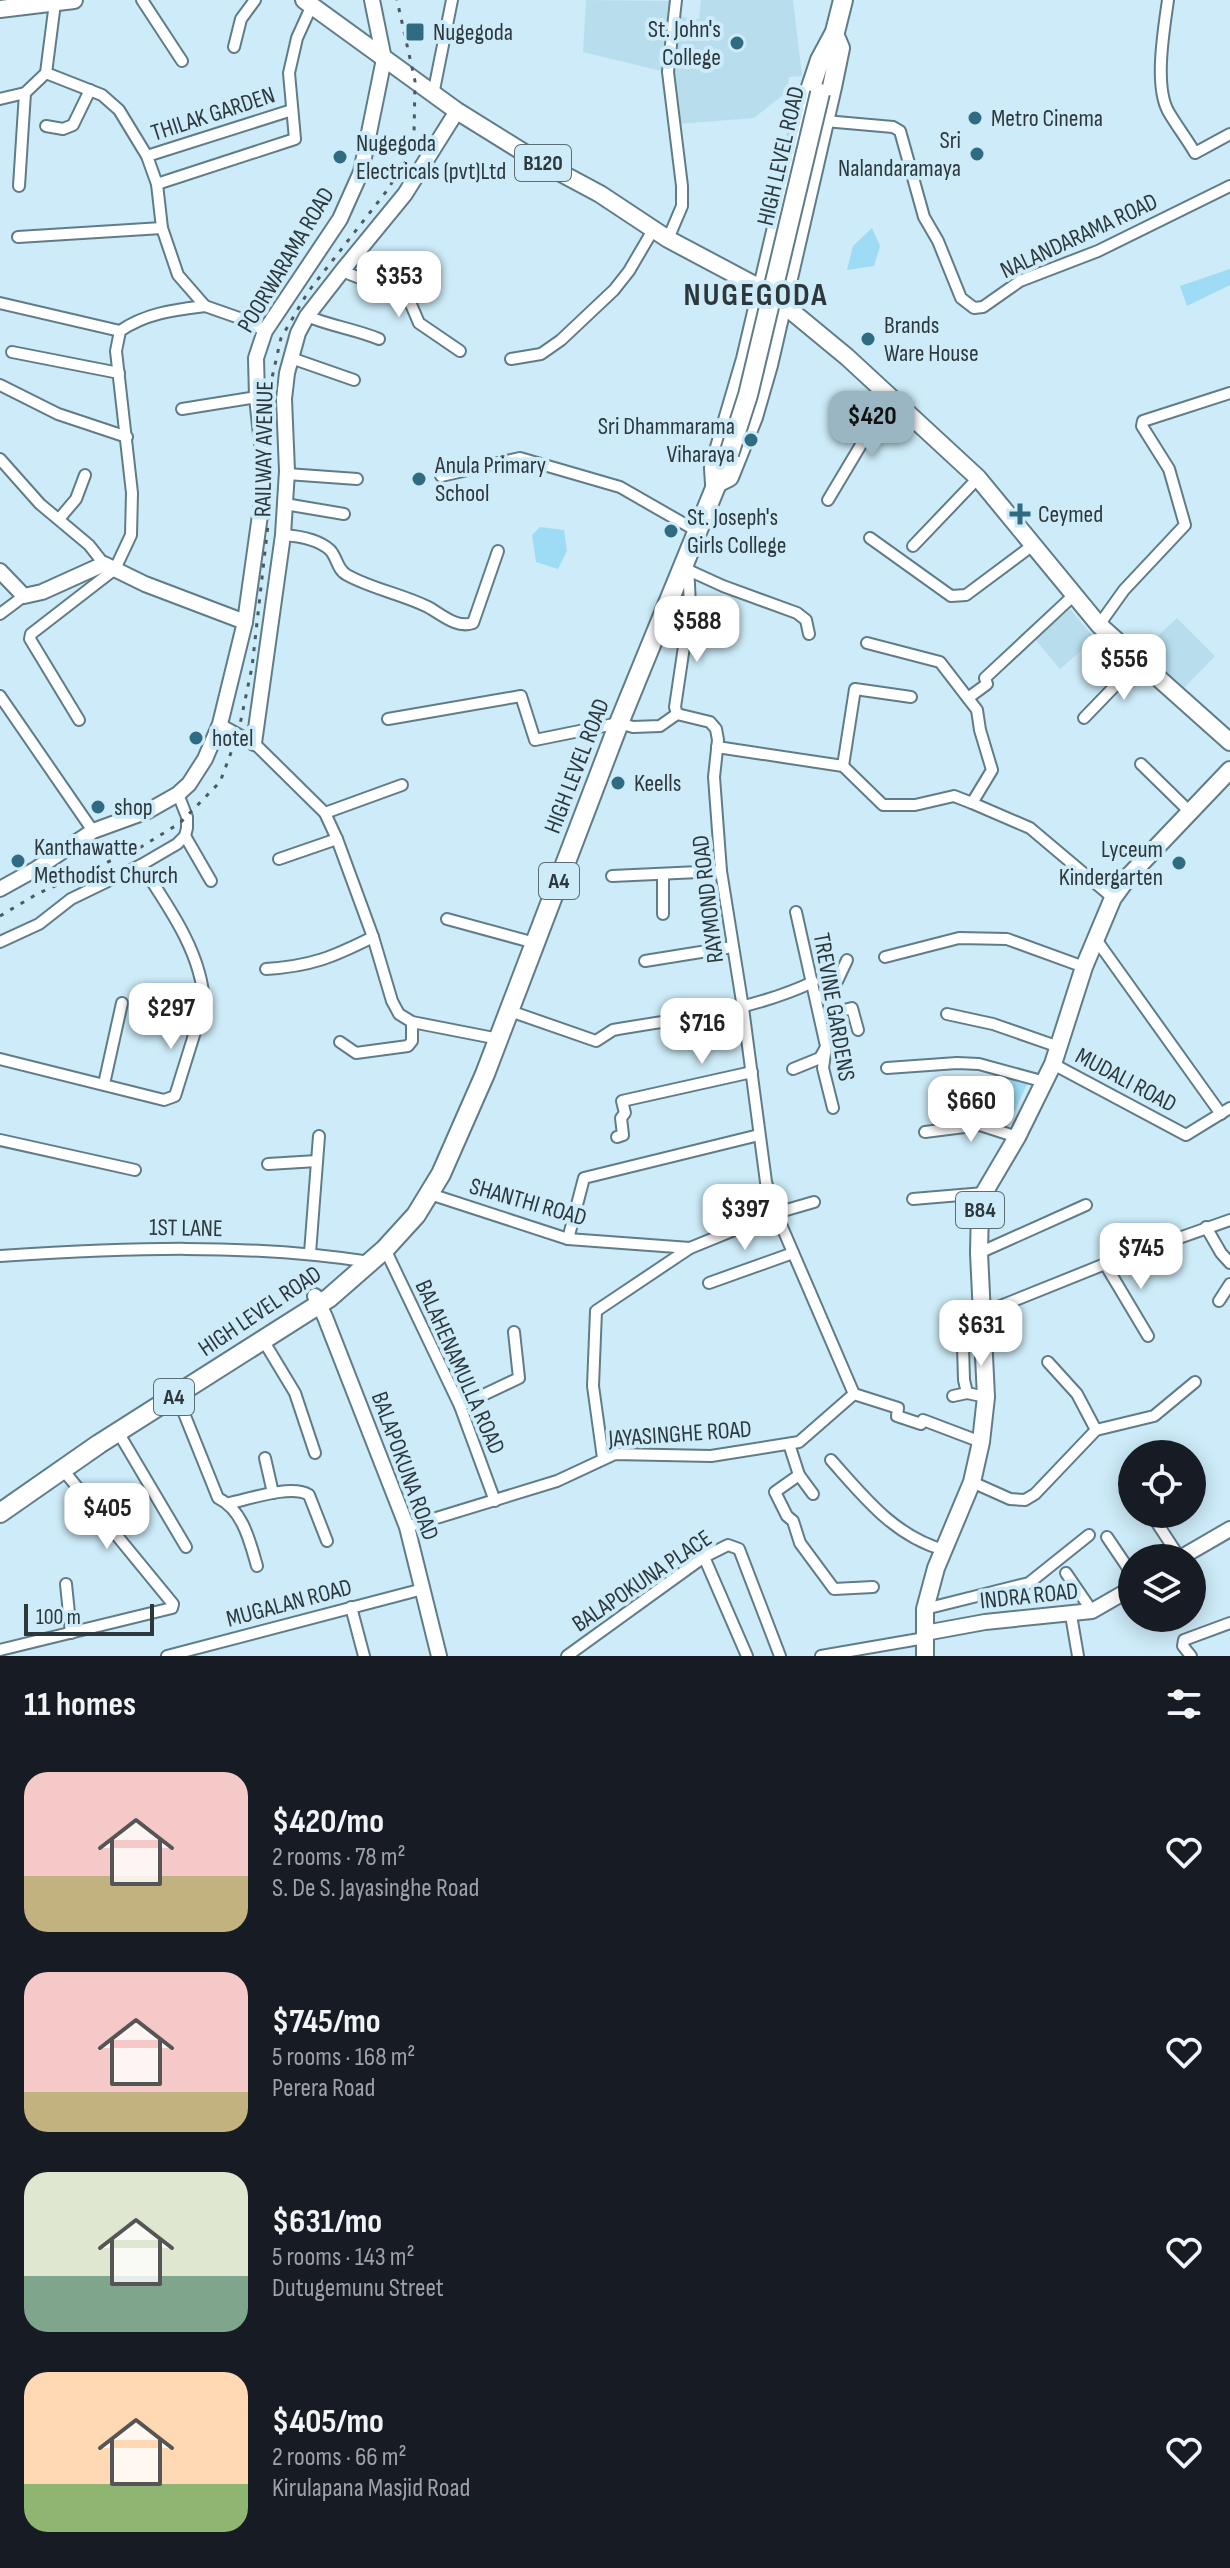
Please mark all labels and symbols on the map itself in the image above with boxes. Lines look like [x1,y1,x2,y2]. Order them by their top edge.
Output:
place label: St. John's College [648,15,721,72]
place label: Nugegoda [433,18,513,47]
marker: Nugegoda [404,21,426,43]
marker: St. John's College [728,34,746,52]
street label: THILAK GARDEN [148,80,278,148]
street label: HIGH LEVEL ROAD [751,84,811,228]
place label: Metro Cinema [991,104,1103,133]
marker: Metro Cinema [966,109,984,127]
place label: Sri Nalandaramaya [838,126,961,183]
place label: Nugegoda Electricals (pvt)Ltd [356,129,506,186]
road number: B120 [515,145,571,181]
marker: Sri Nalandaramaya [968,145,986,163]
marker: Nugegoda Electricals (pvt)Ltd [331,148,349,166]
street label: POORWARAMA ROAD [231,182,341,338]
street label: NALANDARAMA ROAD [996,187,1162,285]
pin: $353 [352,251,446,319]
district label: NUGEGODA [684,276,828,315]
place label: Brands Ware House [884,311,979,368]
marker: Brands Ware House [859,330,877,348]
street label: RAILWAY AVENUE [248,381,280,517]
pin: $420 [825,391,919,459]
place label: Sri Dhammarama Viharaya [598,412,735,469]
marker: Sri Dhammarama Viharaya [742,431,760,449]
place label: Anula Primary School [434,451,546,508]
marker: Anula Primary School [410,470,428,488]
place label: Ceymed [1038,500,1103,529]
place label: St. Joseph's Girls College [687,503,786,560]
marker: Ceymed [1009,503,1031,525]
marker: St. Joseph's Girls College [662,522,680,540]
pin: $588 [650,596,744,664]
pin: $556 [1077,634,1171,702]
street label: HIGH LEVEL ROAD [538,695,616,837]
place label: hotel [212,724,253,753]
marker: hotel [187,729,205,747]
place label: Keells [634,769,681,798]
marker: Keells [609,774,627,792]
place label: shop [114,793,153,822]
marker: shop [89,798,107,816]
place label: Kanthawatte Methodist Church [34,833,178,890]
street label: RAYMOND ROAD [686,833,730,965]
place label: Lyceum Kindergarten [1059,835,1163,892]
marker: Kanthawatte Methodist Church [9,852,27,870]
marker: Lyceum Kindergarten [1170,854,1188,872]
road number: A4 [539,863,579,899]
street label: TREVINE GARDENS [807,931,861,1083]
pin: $297 [124,983,218,1051]
pin: $716 [655,998,749,1066]
street label: MUDALI ROAD [1071,1041,1181,1119]
pin: $660 [924,1076,1018,1144]
street label: SHANTHI ROAD [466,1171,590,1233]
pin: $397 [698,1184,792,1252]
road number: B84 [956,1192,1004,1228]
street label: 1ST LANE [149,1213,223,1243]
pin: $745 [1094,1223,1188,1291]
street label: HIGH LEVEL ROAD [193,1259,327,1363]
street label: BALAHENAMULLA ROAD [409,1275,511,1459]
pin: $631 [934,1300,1028,1368]
road number: A4 [154,1379,194,1415]
street label: BALAPOKUNA ROAD [365,1388,445,1544]
street label: JAYASINGHE ROAD [606,1415,753,1454]
pin: $405 [60,1483,154,1551]
street label: BALAPOKUNA PLACE [567,1524,717,1638]
street label: MUGALAN ROAD [223,1572,355,1634]
street label: INDRA ROAD [978,1576,1080,1616]
scale bar [24,1600,154,1636]

